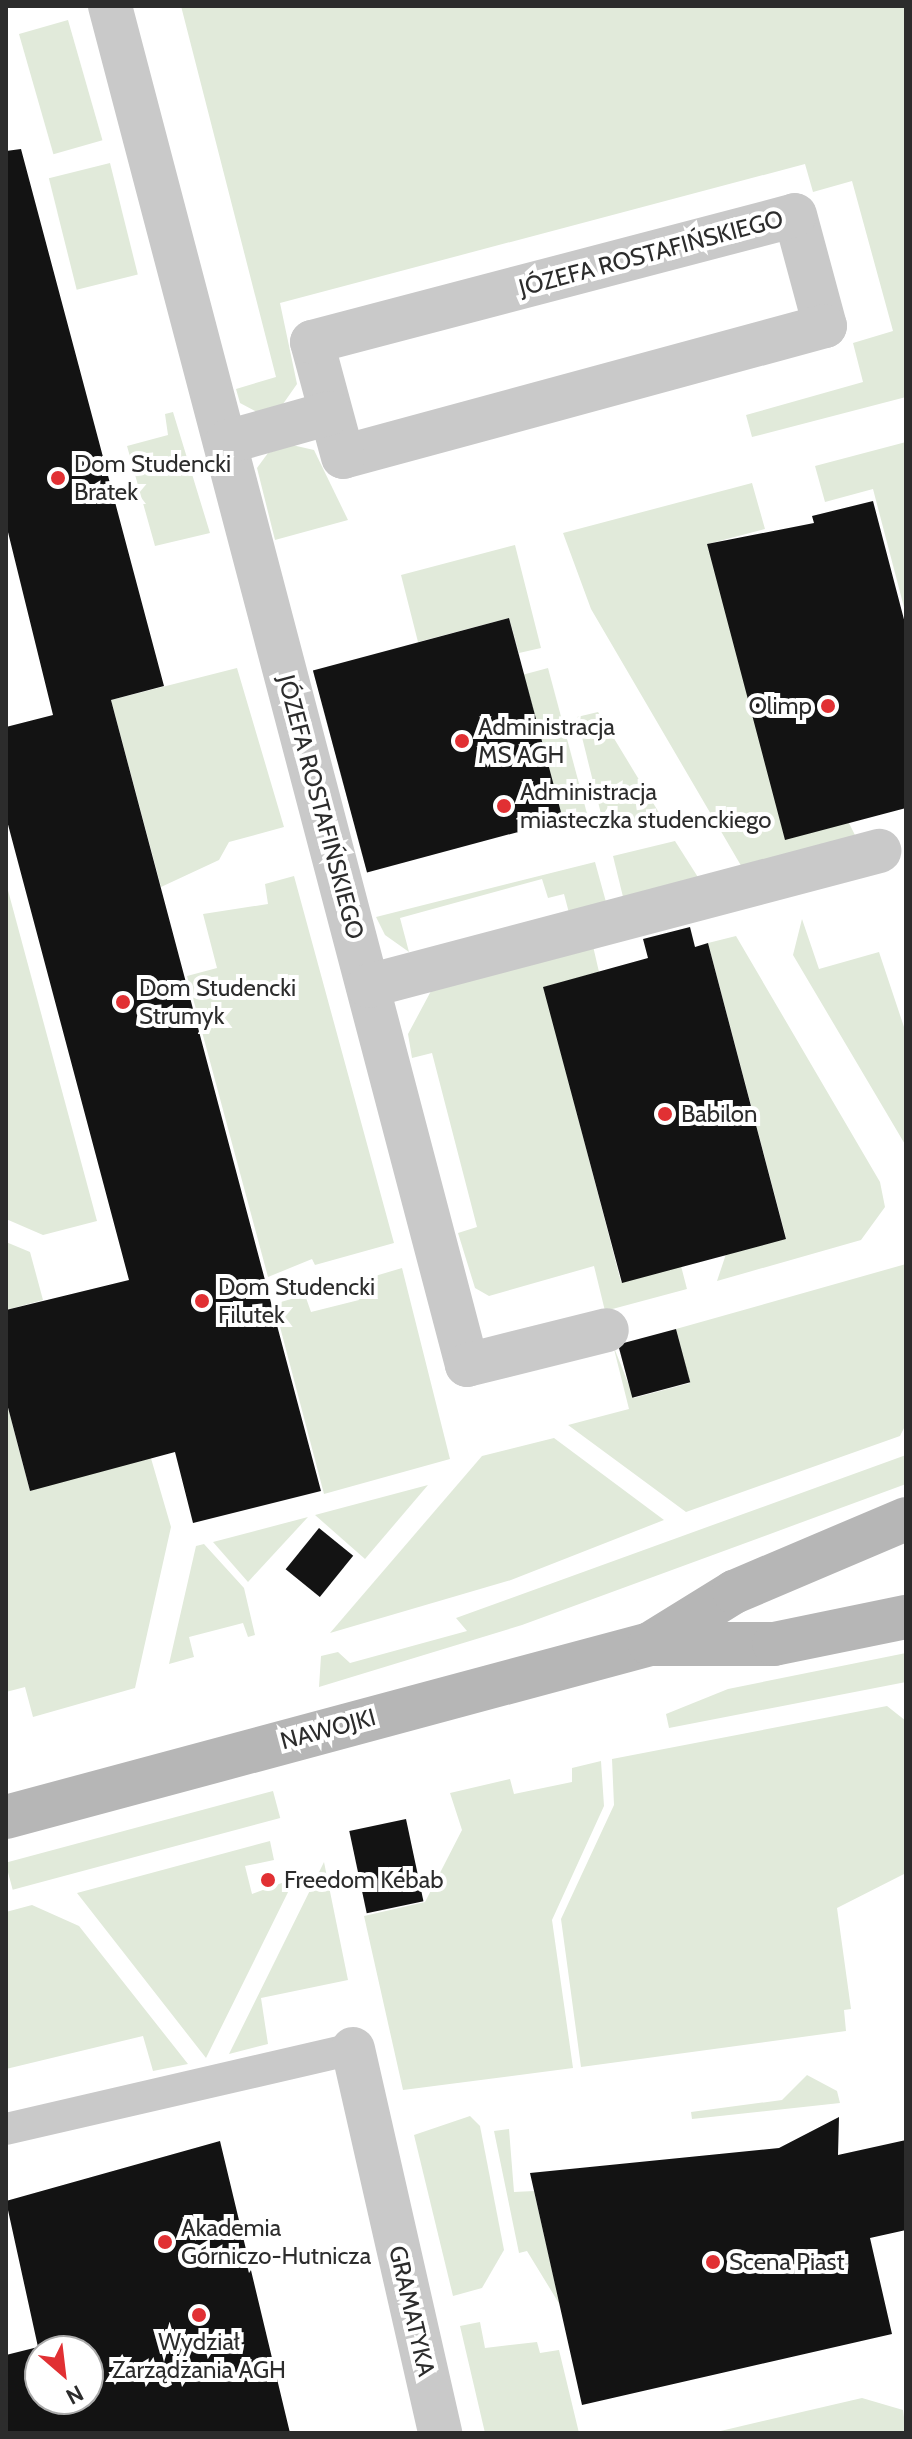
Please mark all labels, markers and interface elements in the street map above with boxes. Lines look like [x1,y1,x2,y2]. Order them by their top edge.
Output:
street label: JÓZEFA ROSTAFIŃSKIEGO [516,204,786,302]
place label: Dom Studencki Bratek [74,450,231,506]
marker: Dom Studencki Bratek [49,469,67,487]
street label: JÓZEFA ROSTAFIŃSKIEGO [272,672,370,942]
place label: Olimp [748,692,812,720]
marker: Olimp [819,697,837,715]
place label: Administracja MS AGH [478,713,615,769]
marker: Administracja MS AGH [453,732,471,750]
place label: Administracja miasteczka studenckiego [520,778,771,834]
marker: Administracja miasteczka studenckiego [495,797,513,815]
place label: Dom Studencki Strumyk [139,974,296,1030]
marker: Dom Studencki Strumyk [114,993,132,1011]
place label: Babilon [681,1100,757,1128]
marker: Babilon [656,1105,674,1123]
place label: Dom Studencki Filutek [218,1273,375,1329]
marker: Dom Studencki Filutek [193,1292,211,1310]
street label: NAWOJKI [277,1702,379,1756]
place label: Freedom Kebab [284,1866,444,1894]
marker: Freedom Kebab [259,1871,277,1889]
place label: Akademia Górniczo-Hutnicza [181,2214,371,2270]
marker: Akademia Górniczo-Hutnicza [156,2233,174,2251]
street label: GRAMATYKA [383,2243,441,2379]
place label: Scena Piast [729,2248,845,2276]
marker: Scena Piast [704,2253,722,2271]
marker: Wydział Zarządzania AGH [190,2306,208,2324]
place label: Wydział Zarządzania AGH [112,2328,286,2384]
north arrow [24,2335,104,2415]
text: N [61,2379,88,2410]

